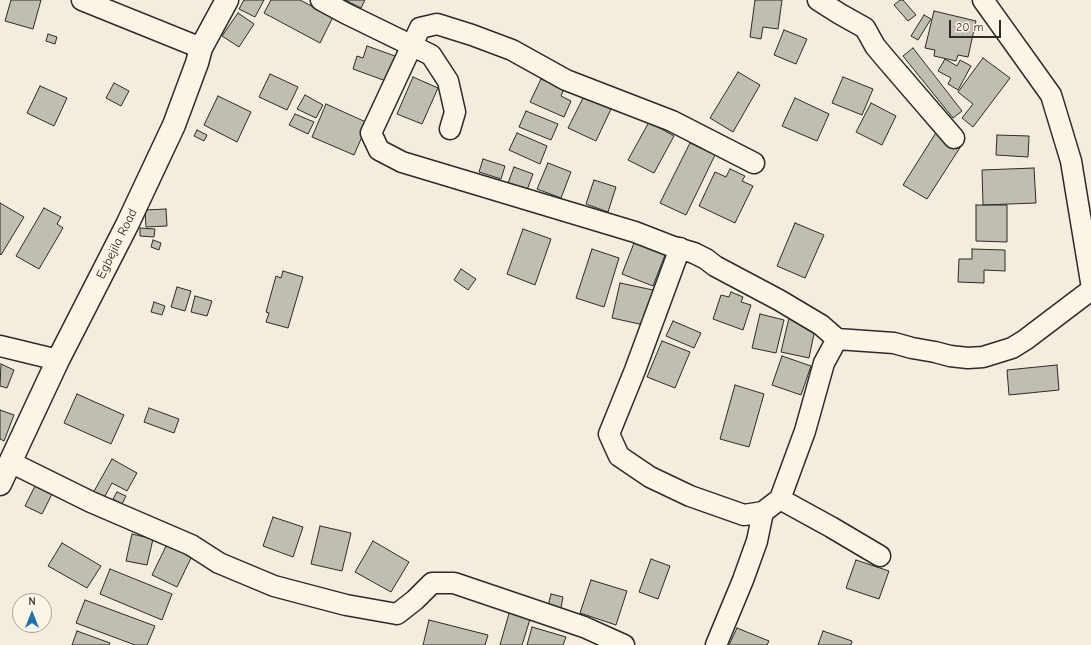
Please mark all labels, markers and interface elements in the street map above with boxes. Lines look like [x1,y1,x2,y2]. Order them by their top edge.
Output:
scale bar [951,12,1003,38]
text: 20 m [956,20,984,34]
street label: Egbejila Road [93,206,141,282]
north arrow [12,593,52,633]
text: N [28,595,36,608]

